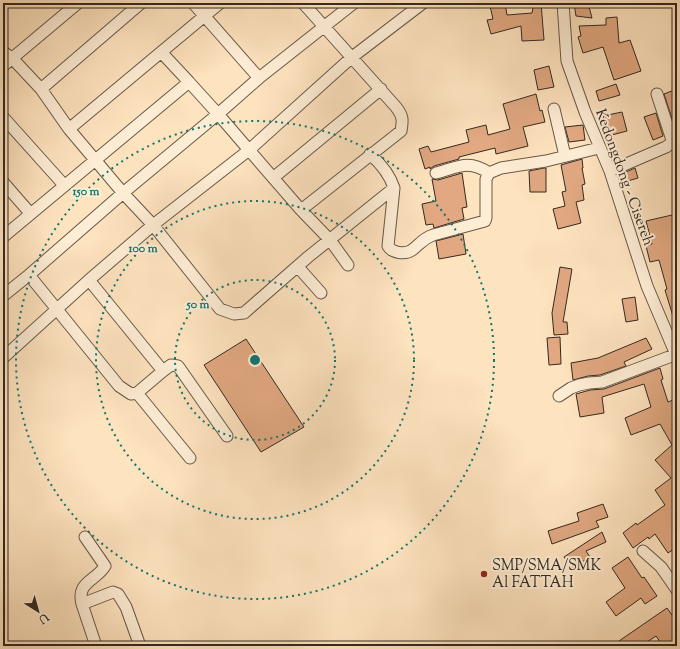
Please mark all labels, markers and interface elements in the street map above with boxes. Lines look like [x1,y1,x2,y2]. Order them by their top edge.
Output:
street label: Kedongdong - Cisereh [589,106,658,249]
text: 150 m [71,183,100,201]
text: 100 m [127,240,158,258]
text: 50 m [186,296,210,314]
centre of rings [248,353,262,367]
place label: SMP/SMA/SMK Al FATTAH [492,556,601,594]
marker: SMP/SMA/SMK Al FATTAH [479,569,489,579]
north arrow [18,591,58,631]
text: U [35,608,53,627]

